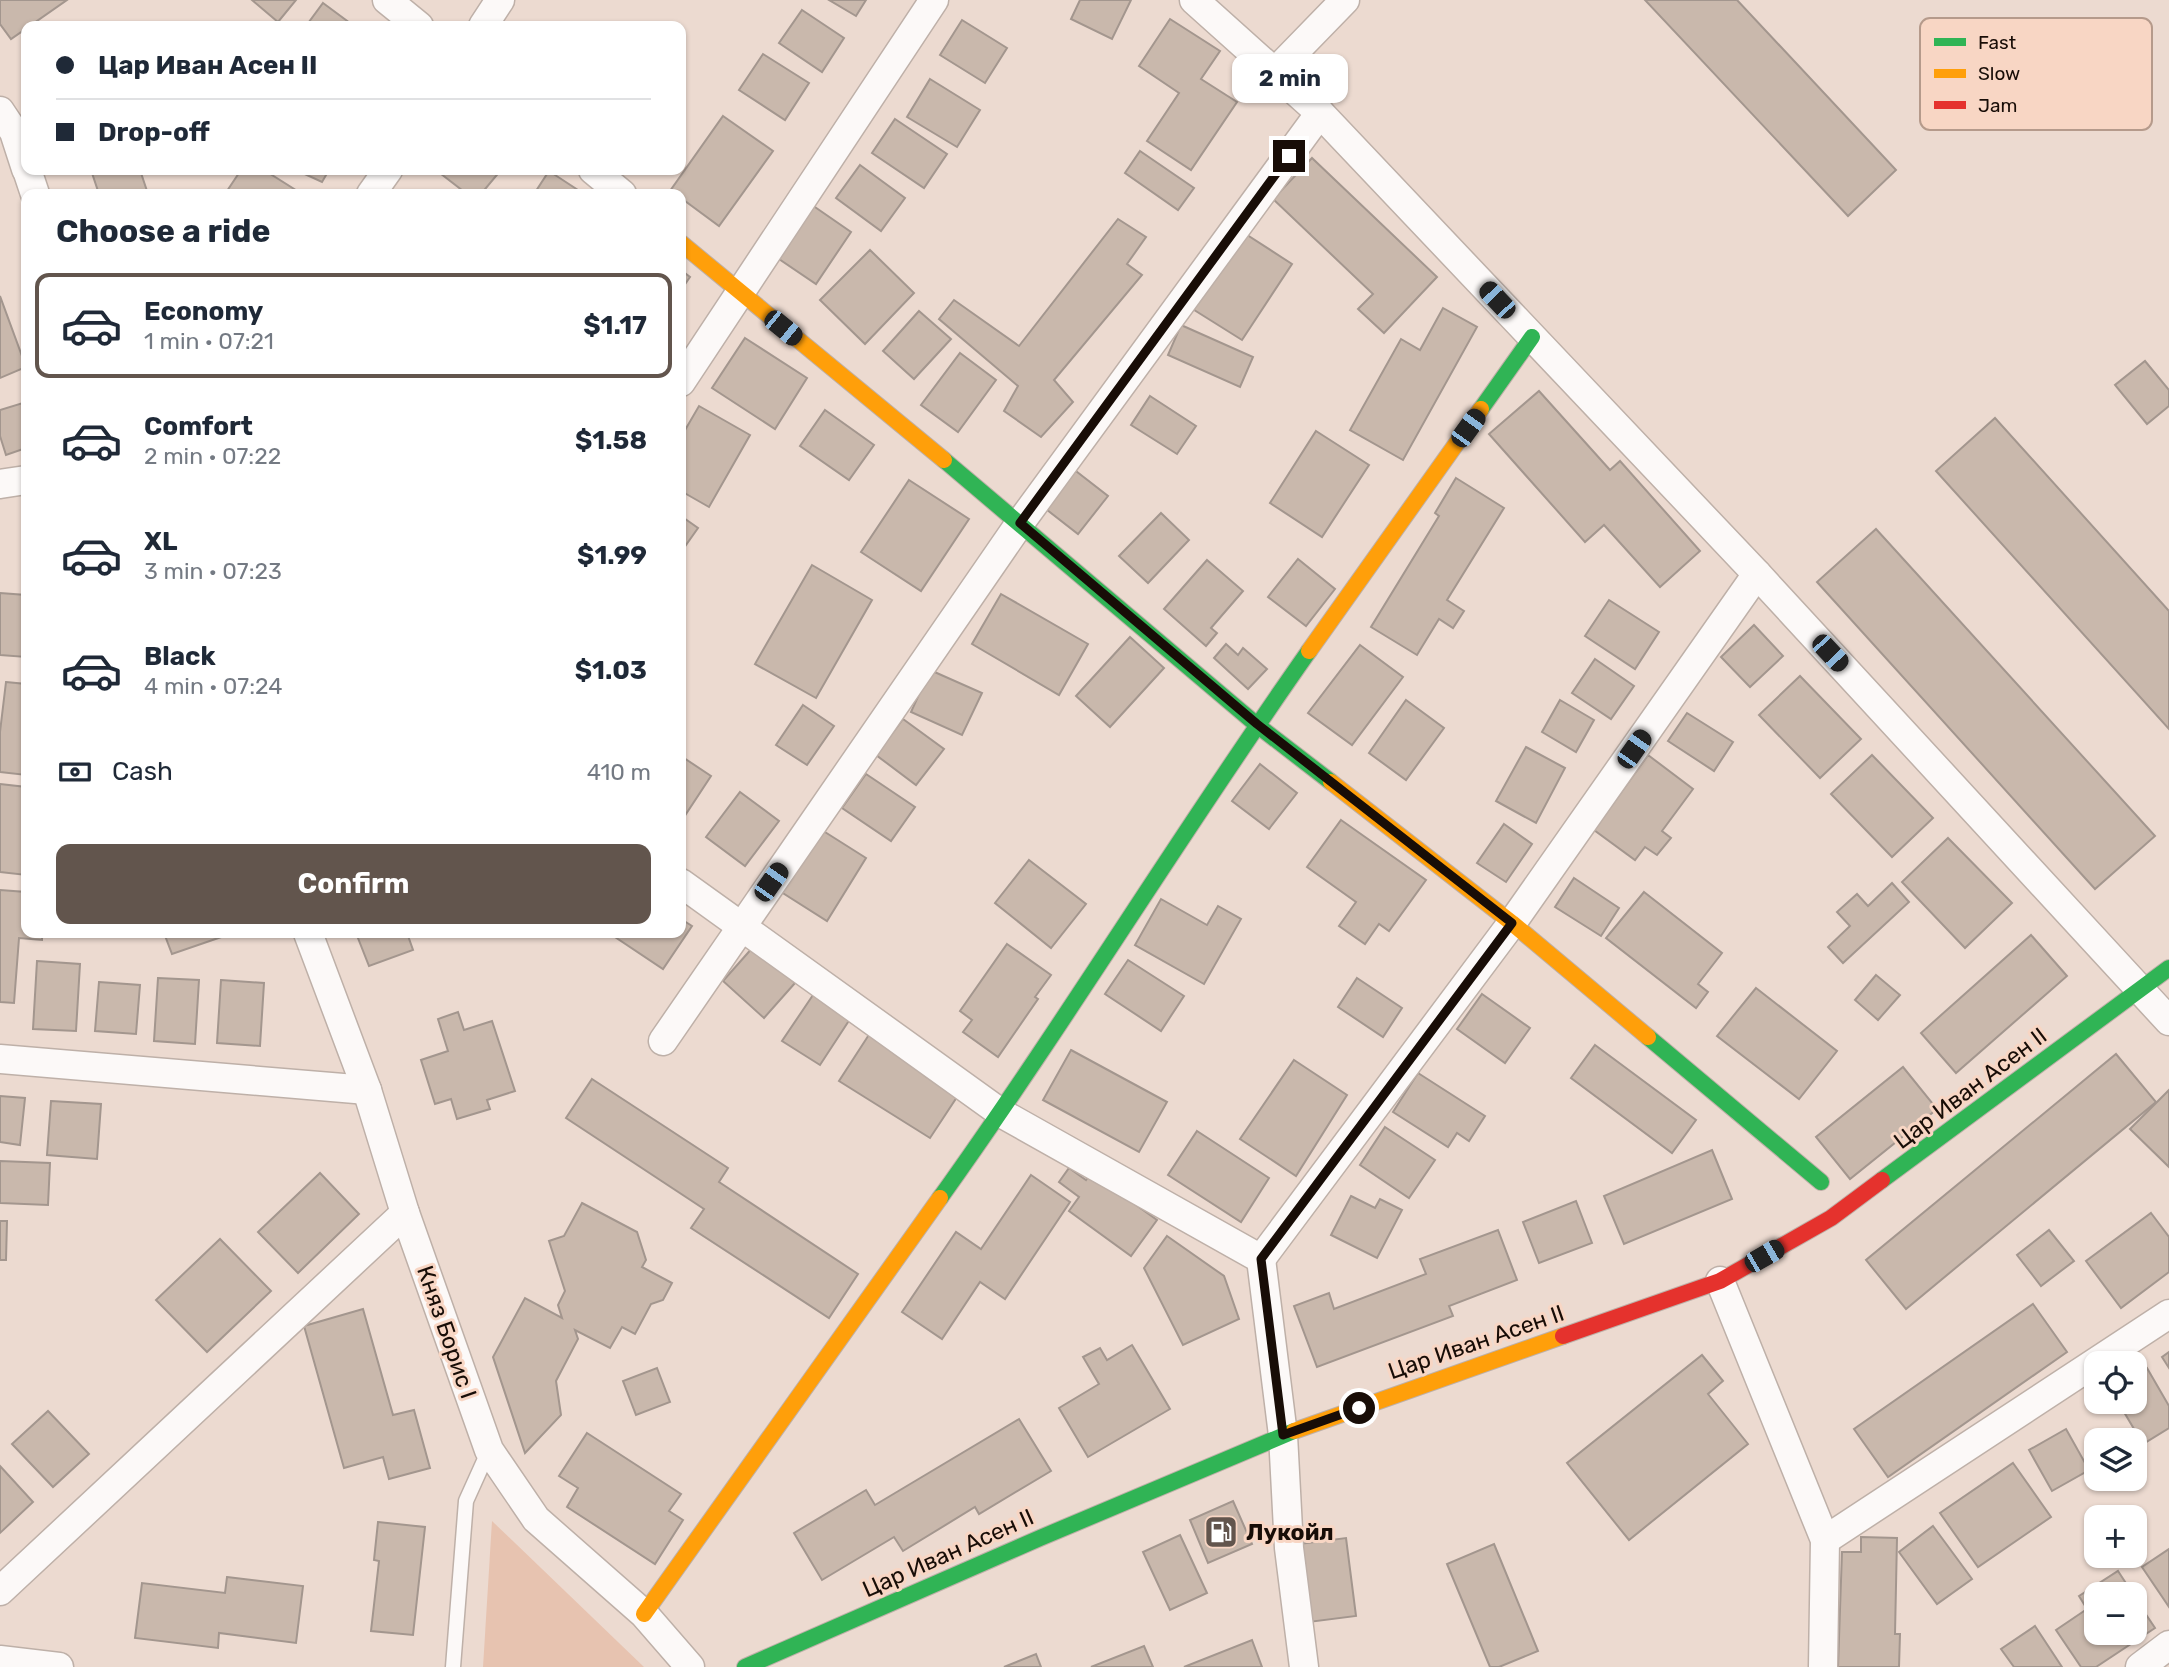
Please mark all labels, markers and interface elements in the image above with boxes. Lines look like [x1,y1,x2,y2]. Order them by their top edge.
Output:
legend [1920,18,2152,130]
text: Fast [1978,31,2017,54]
text: Цар Иван Асен II [98,50,317,81]
callout: 2 min [1231,54,1347,104]
text: Slow [1978,62,2020,85]
text: 2 min [1259,64,1321,92]
text: Jam [1978,94,2017,117]
text: Drop-off [98,117,210,148]
route end [1273,140,1305,172]
text: Choose a ride [56,212,270,250]
car [1475,277,1520,323]
icon: car [60,294,123,357]
text: Economy [144,296,263,327]
car [761,307,806,349]
text: $1.17 [583,310,647,341]
text: 1 min · 07:21 [144,327,274,355]
car [1448,405,1489,451]
icon: car [60,409,123,472]
text: Comfort [144,411,253,442]
text: $1.58 [575,425,647,456]
text: 2 min · 07:22 [144,442,281,470]
icon: car [60,524,123,587]
text: XL [144,526,177,557]
text: $1.99 [577,540,647,571]
text: 3 min · 07:23 [144,557,282,585]
car [1808,630,1853,676]
icon: car [60,639,123,702]
text: Black [144,641,216,672]
text: $1.03 [575,655,647,686]
text: 4 min · 07:24 [144,672,283,700]
car [1614,726,1655,772]
icon: cash [56,753,94,791]
text: Cash [112,756,173,787]
text: 410 m [587,758,651,786]
button: Confirm [56,844,651,924]
car [751,859,792,905]
street label: Цар Иван Асен II [1888,1021,2052,1155]
car [1741,1236,1788,1276]
street label: Княз Борис I [411,1262,483,1402]
street label: Цар Иван Асен II [1384,1299,1568,1385]
map controls [2084,1351,2147,1645]
button: locate [2084,1351,2147,1414]
route start [1343,1392,1375,1424]
button: layers [2084,1428,2147,1491]
street label: Цар Иван Асен II [858,1503,1038,1603]
button: + [2084,1505,2147,1568]
fuel station icon: Лукойл [1202,1513,1240,1551]
place label: Лукойл [1246,1518,1334,1546]
button: − [2084,1582,2147,1645]

